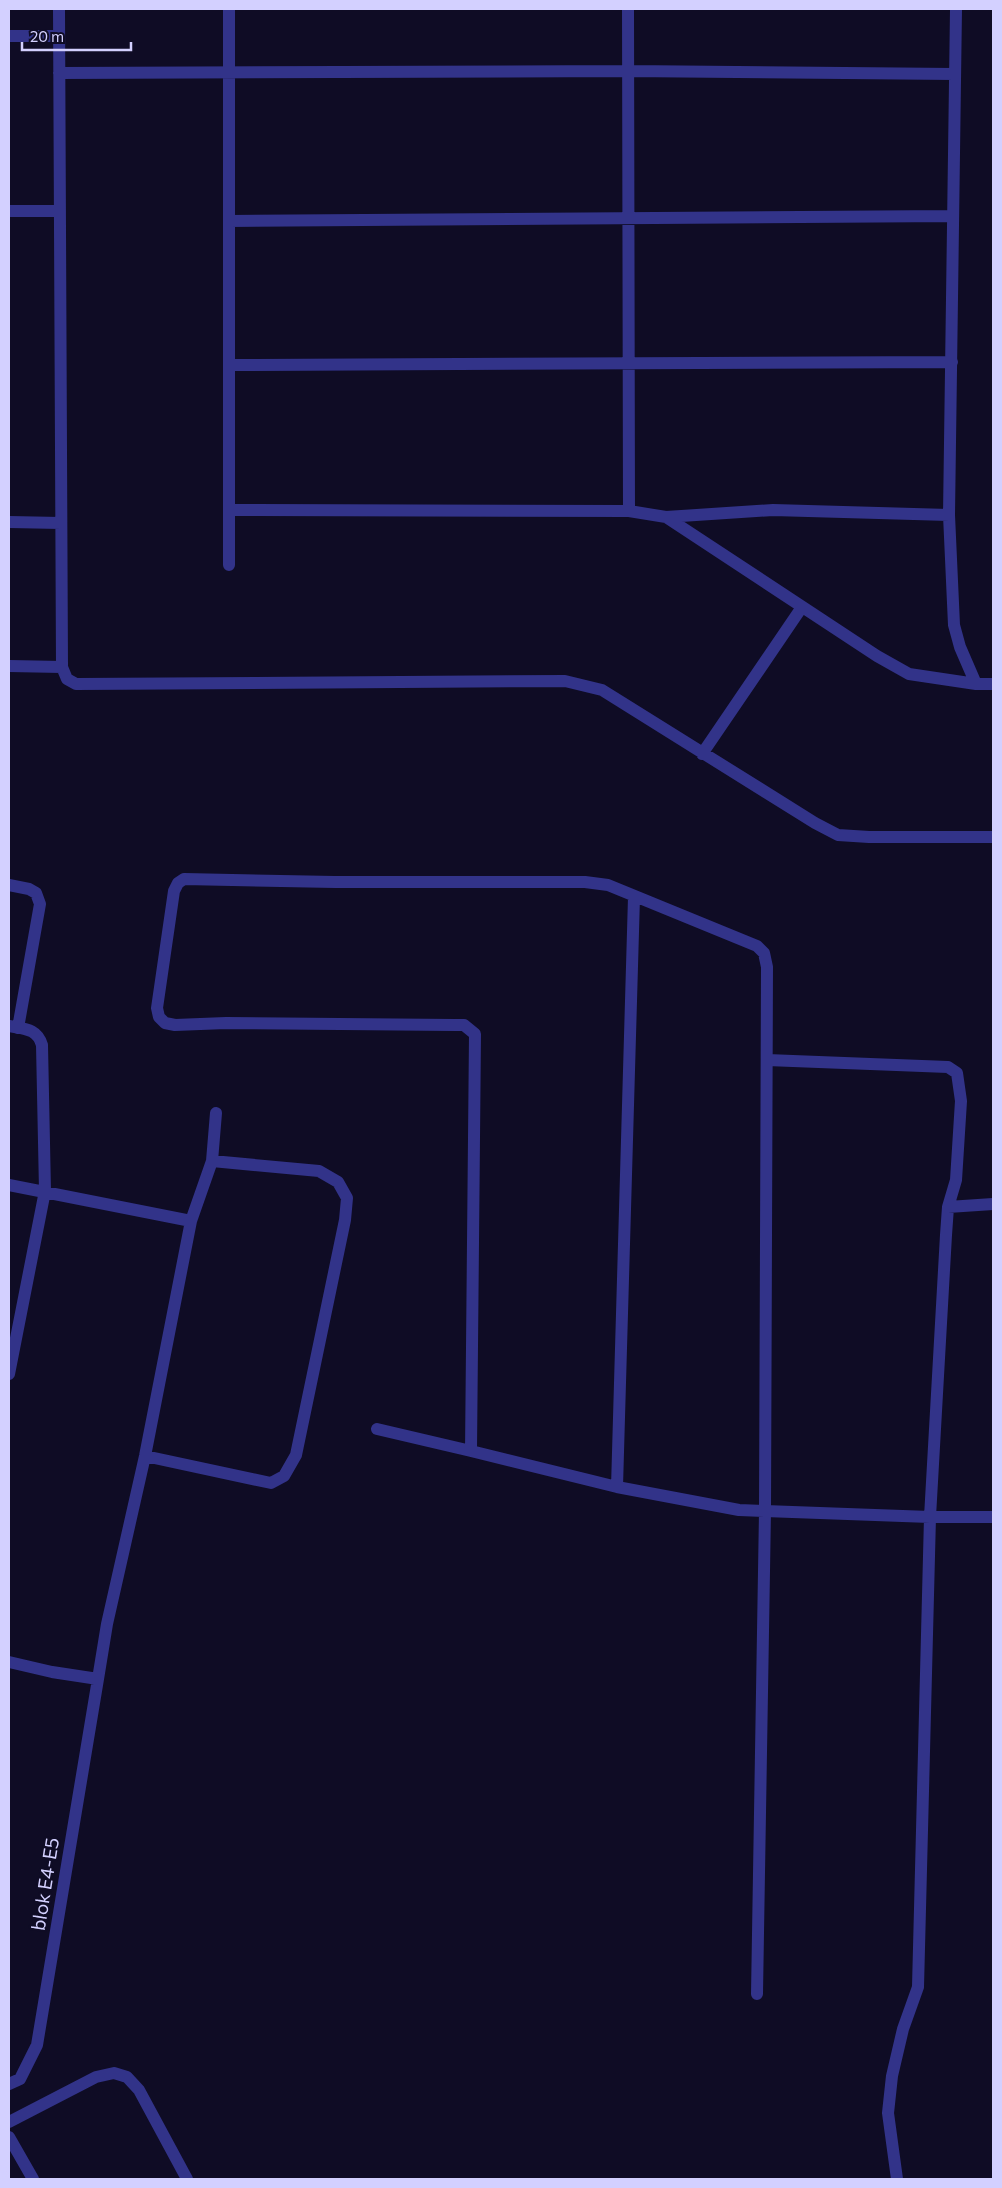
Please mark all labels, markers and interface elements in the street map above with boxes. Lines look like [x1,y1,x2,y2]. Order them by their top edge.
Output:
scale bar [22,20,131,52]
text: 20 m [30,27,64,45]
street label: blok E4-E5 [26,1836,63,1932]

